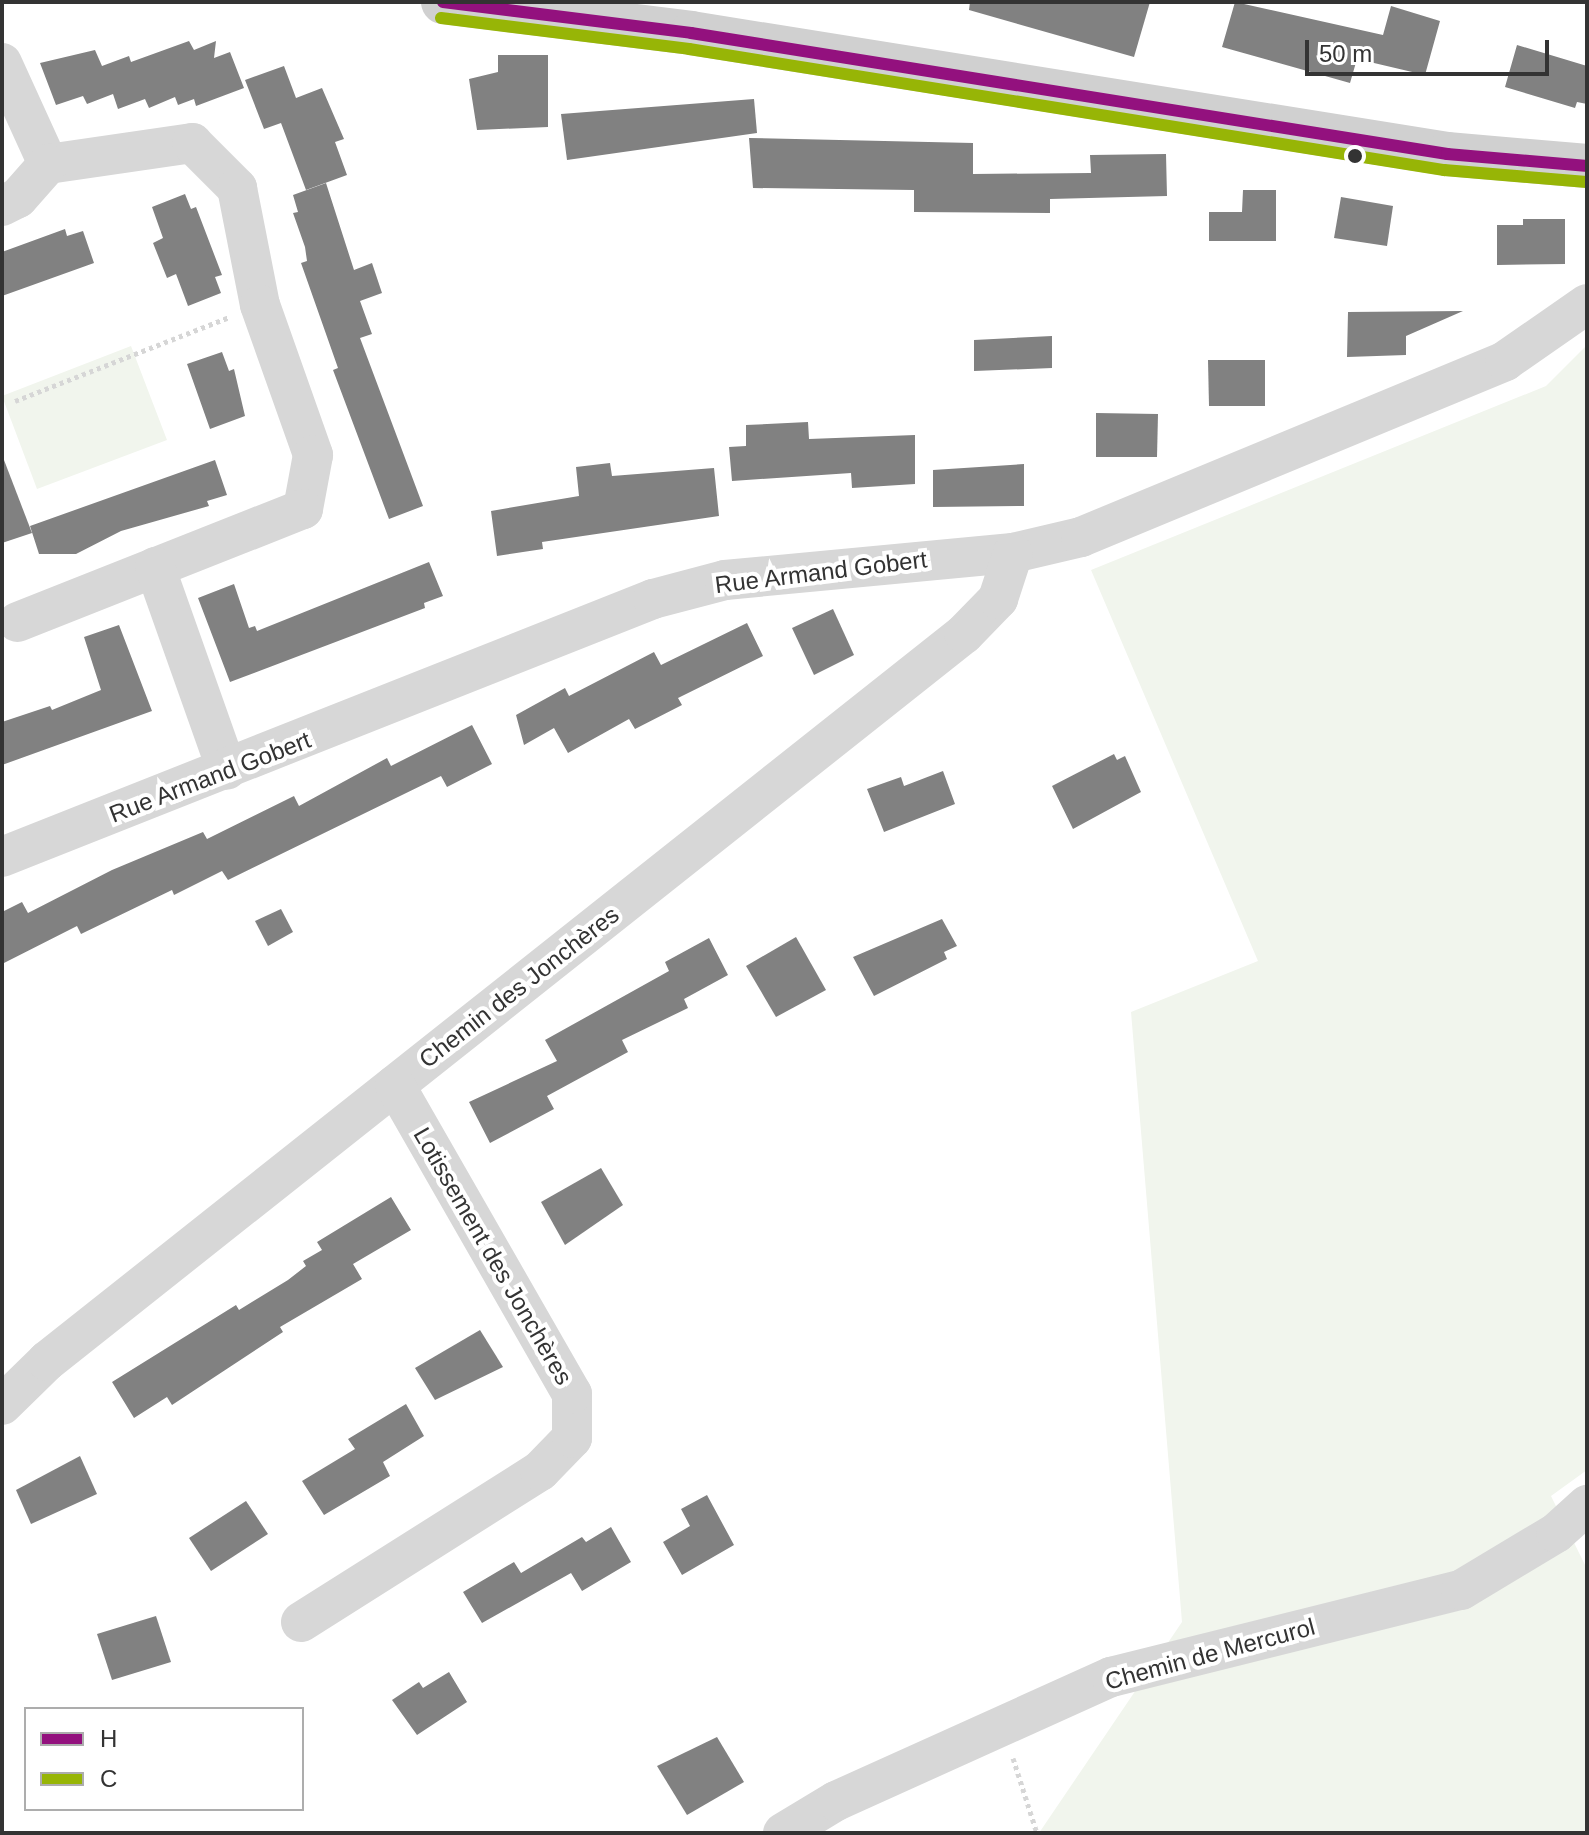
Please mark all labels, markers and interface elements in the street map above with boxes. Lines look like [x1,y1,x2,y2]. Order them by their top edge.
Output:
scale bar [1309,24,1553,74]
text: 50 m [1319,40,1372,67]
unlabelled marker [1347,148,1363,164]
street label: Rue Armand Gobert [713,545,929,599]
street label: Rue Armand Gobert [105,725,315,829]
street label: Chemin des Jonchères [413,900,625,1074]
street label: Lotissement des Jonchères [407,1122,579,1390]
street label: Chemin de Mercurol [1102,1612,1318,1696]
legend [24,1707,304,1811]
text: H [100,1725,117,1752]
text: C [100,1765,117,1792]

